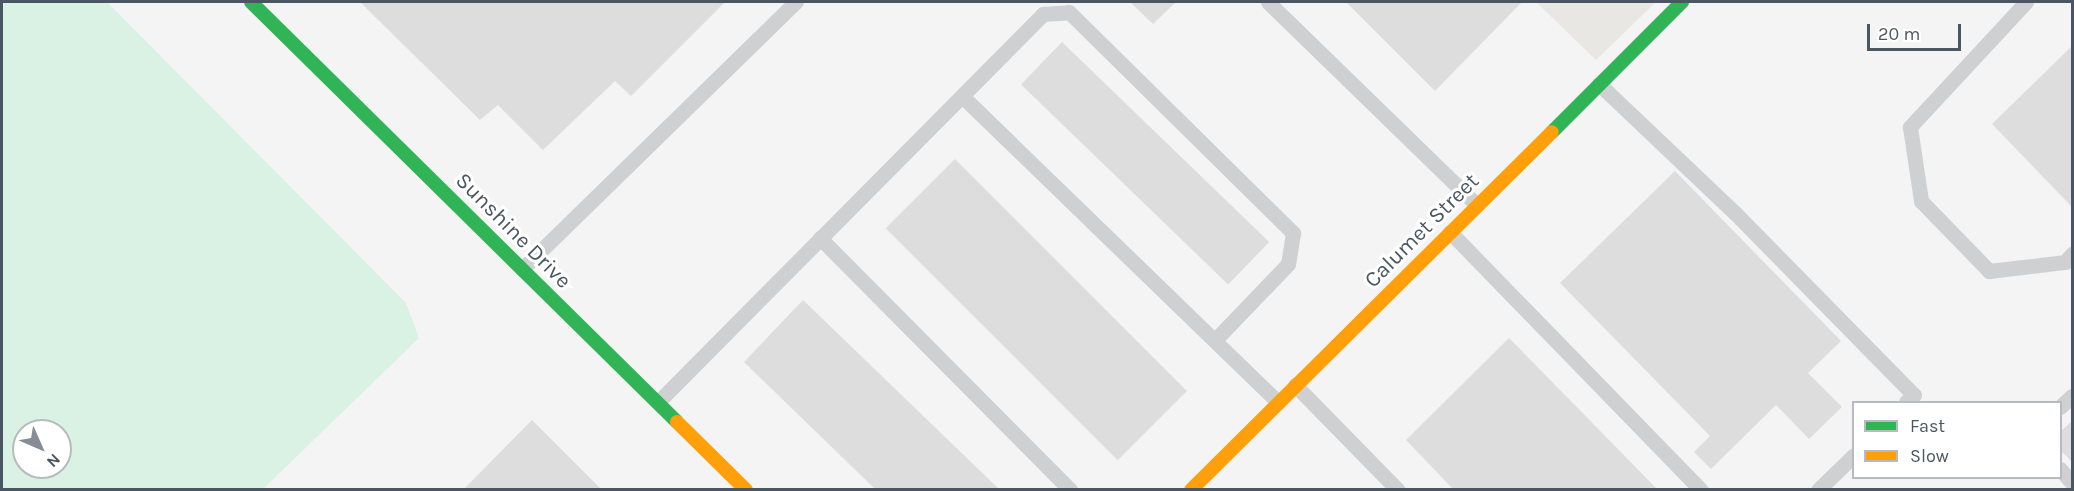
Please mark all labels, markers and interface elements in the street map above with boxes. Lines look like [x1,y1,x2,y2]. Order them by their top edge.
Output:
scale bar [1870,12,1964,50]
text: 20 m [1878,23,1920,45]
street label: Sunshine Drive [450,168,576,294]
street label: Calumet Street [1359,168,1485,294]
legend [1852,401,2062,479]
text: Fast [1910,415,1945,437]
north arrow [12,419,72,479]
text: Slow [1910,445,1949,467]
text: N [43,450,64,471]

